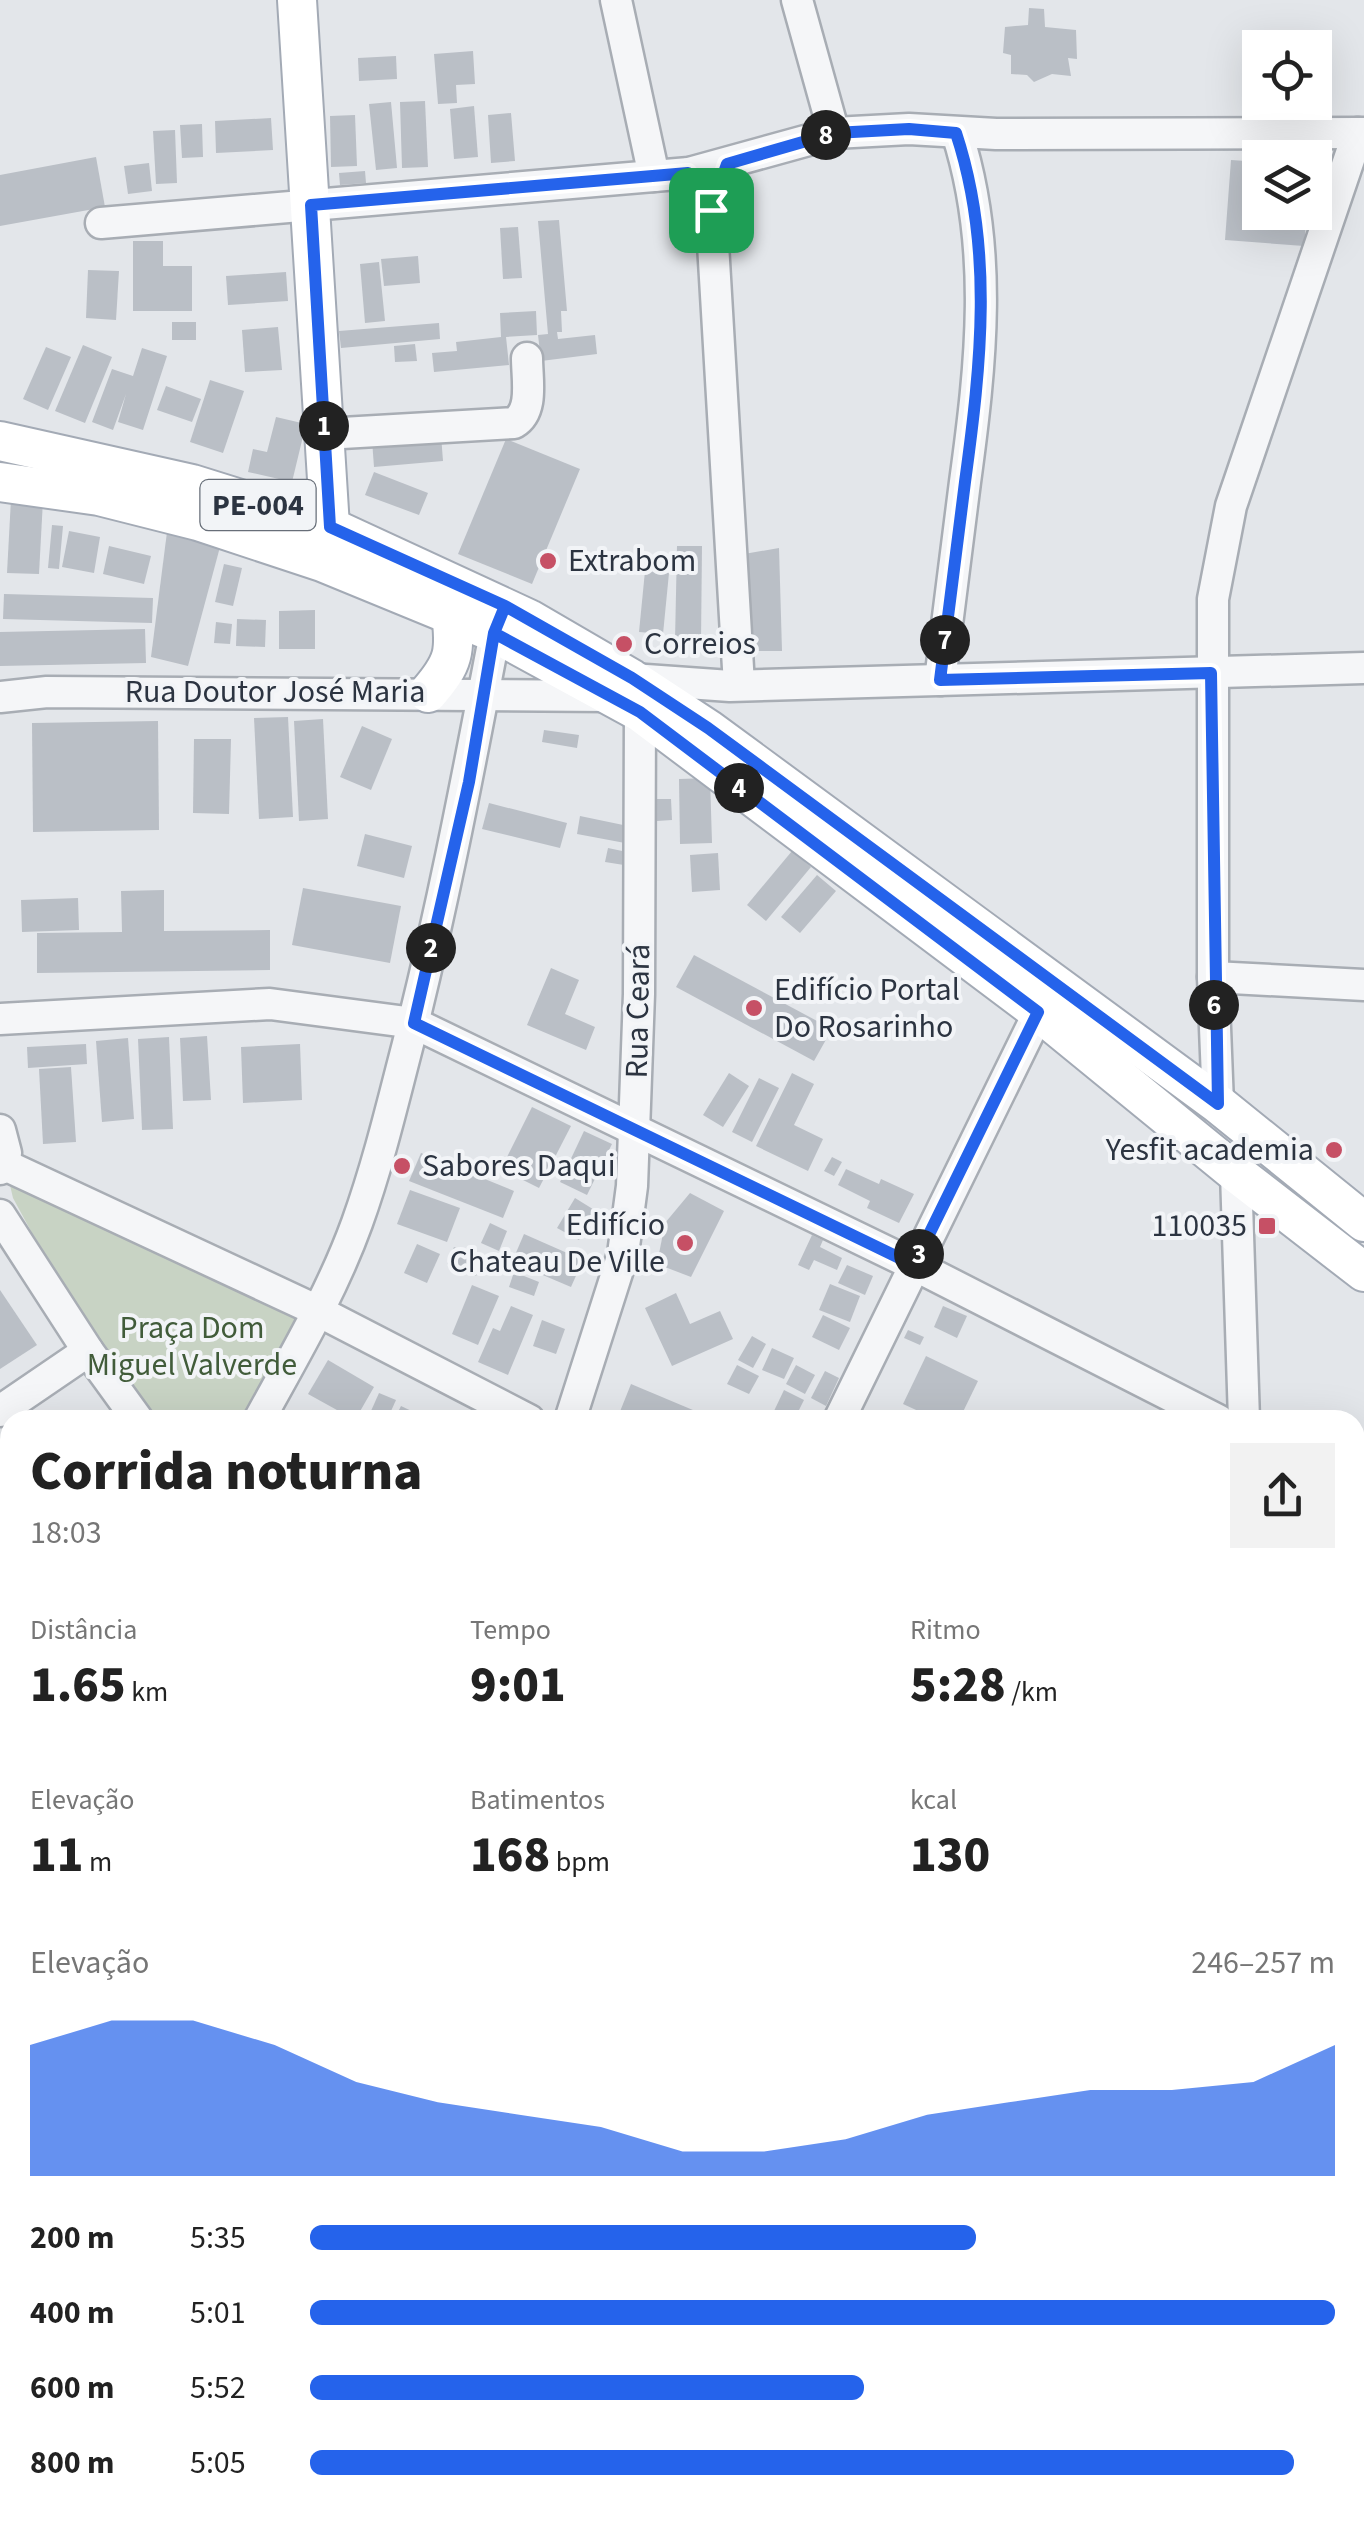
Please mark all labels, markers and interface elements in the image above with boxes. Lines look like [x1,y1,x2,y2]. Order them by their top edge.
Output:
map controls [1242,30,1332,230]
button: locate [1242,30,1332,120]
pin: 8 [801,110,851,160]
text: 8 [819,115,833,155]
button: layers [1242,140,1332,230]
pin [669,168,754,253]
icon: arrive [684,183,739,238]
pin: 1 [299,401,349,451]
text: 1 [317,406,331,446]
road number: PE-004 [200,480,316,530]
place label: Extrabom [568,538,696,584]
marker: Extrabom [537,550,559,572]
pin: 7 [920,615,970,665]
text: 7 [938,620,952,660]
place label: Correios [644,621,756,667]
marker: Correios [613,633,635,655]
street label: Rua Doutor José Maria [125,669,425,715]
pin: 4 [714,763,764,813]
text: 4 [732,768,746,808]
pin: 2 [406,923,456,973]
text: 2 [424,928,438,968]
street label: Rua Ceará [614,943,662,1079]
place label: Edifício Portal Do Rosarinho [774,967,960,1050]
pin: 6 [1189,980,1239,1030]
text: 6 [1207,985,1221,1025]
marker: Edifício Portal Do Rosarinho [743,997,765,1019]
place label: Yesfit academia [1105,1127,1314,1173]
marker: Yesfit academia [1323,1139,1345,1161]
place label: Sabores Daqui [422,1143,616,1189]
marker: Sabores Daqui [391,1155,413,1177]
place label: Edifício Chateau De Ville [449,1202,665,1285]
place label: 110035 [1152,1203,1247,1249]
marker: 110035 [1256,1215,1278,1237]
pin: 3 [894,1229,944,1279]
marker: Edifício Chateau De Ville [674,1232,696,1254]
text: 3 [912,1234,926,1274]
park label: Praça Dom Miguel Valverde [87,1305,297,1388]
text: Corrida noturna [30,1433,422,1511]
button: share [1230,1443,1335,1548]
text: 18:03 [30,1510,102,1556]
text: Distância [30,1610,137,1650]
text: Tempo [470,1610,551,1650]
text: Ritmo [910,1610,981,1650]
text: 1.65 [30,1650,126,1721]
text: 9:01 [470,1650,566,1721]
text: 5:28 [910,1650,1006,1721]
text: km [126,1672,168,1712]
text: /km [1006,1672,1058,1712]
text: Elevação [30,1780,134,1820]
text: Batimentos [470,1780,605,1820]
text: kcal [910,1780,957,1820]
text: 11 [30,1820,83,1891]
text: 168 [470,1820,550,1891]
text: 130 [910,1820,990,1891]
text: m [83,1842,112,1882]
text: bpm [550,1842,610,1882]
text: Elevação [30,1940,149,1986]
text: 246–257 m [1191,1940,1335,1986]
text: 200 m [30,2215,115,2261]
text: 5:35 [190,2215,246,2261]
text: 400 m [30,2290,115,2336]
text: 5:01 [190,2290,246,2336]
text: 600 m [30,2365,115,2411]
text: 5:52 [190,2365,246,2411]
text: 800 m [30,2440,115,2486]
text: 5:05 [190,2440,246,2486]

